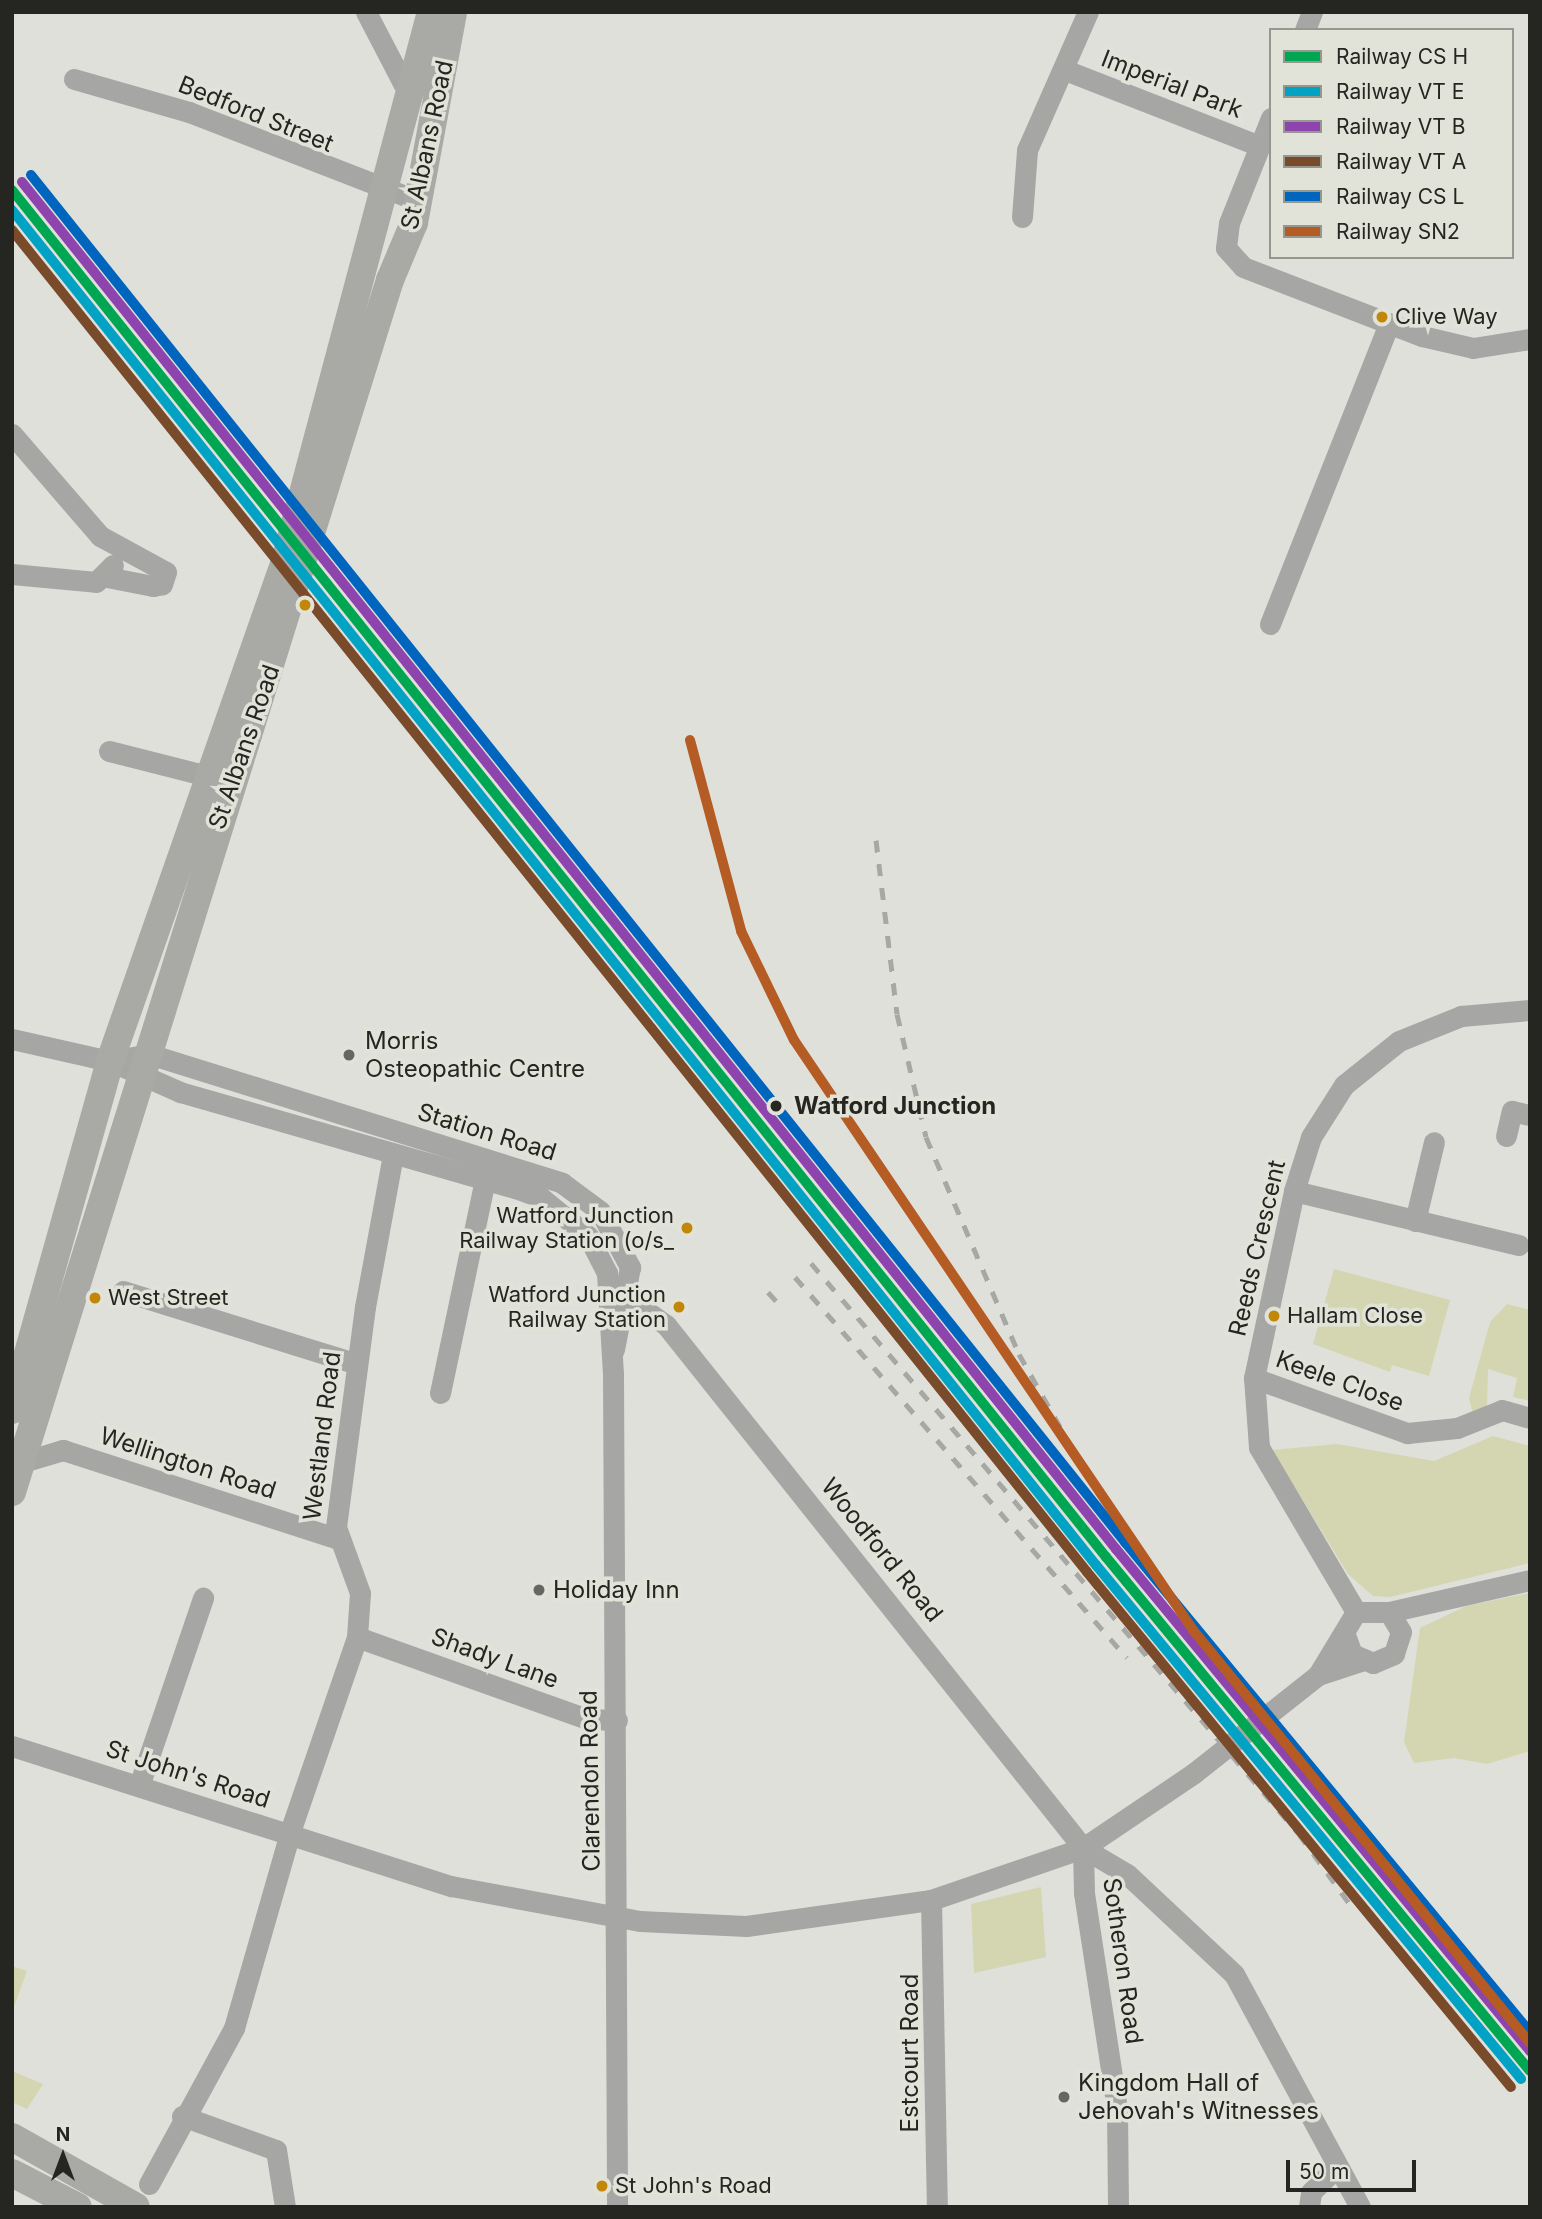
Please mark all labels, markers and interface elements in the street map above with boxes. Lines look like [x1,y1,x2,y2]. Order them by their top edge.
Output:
legend [1269,28,1514,259]
street label: Imperial Park [1097,44,1247,124]
text: Railway CS H [1336,44,1468,69]
street label: St Albans Road [395,58,459,232]
street label: Bedford Street [174,70,338,158]
text: Railway VT E [1336,79,1464,104]
text: Railway VT B [1336,114,1465,139]
text: Railway VT A [1336,149,1466,174]
text: Railway CS L [1336,184,1464,209]
text: Railway SN2 [1336,219,1460,244]
place label: Clive Way [1395,304,1498,330]
marker: Clive Way [1375,310,1389,324]
unlabelled marker [298,598,312,612]
street label: St Albans Road [202,661,286,833]
place label: Morris Osteopathic Centre [365,1027,585,1083]
marker: Morris Osteopathic Centre [339,1045,359,1065]
place label: Watford Junction [794,1092,996,1120]
marker: Watford Junction [765,1095,787,1117]
street label: Station Road [414,1097,560,1167]
street label: Reeds Crescent [1223,1157,1291,1339]
place label: Watford Junction Railway Station (o/s_ [459,1202,674,1254]
marker: Watford Junction Railway Station (o/s_ [680,1221,694,1235]
place label: Watford Junction Railway Station [488,1281,666,1332]
place label: West Street [108,1285,228,1311]
marker: West Street [88,1291,102,1305]
marker: Watford Junction Railway Station [672,1300,686,1314]
place label: Hallam Close [1287,1303,1423,1329]
marker: Hallam Close [1267,1309,1281,1323]
street label: Keele Close [1272,1345,1408,1417]
street label: Westland Road [297,1350,347,1522]
street label: Wellington Road [96,1421,280,1505]
street label: Woodford Road [815,1472,949,1628]
place label: Holiday Inn [553,1576,680,1604]
marker: Holiday Inn [531,1582,547,1598]
street label: Shady Lane [427,1622,563,1694]
street label: Clarendon Road [574,1690,606,1872]
street label: St John's Road [102,1734,274,1814]
street label: Sotheron Road [1097,1876,1149,2046]
street label: Estcourt Road [896,1974,924,2132]
place label: Kingdom Hall of Jehovah's Witnesses [1078,2069,1319,2125]
marker: Kingdom Hall of Jehovah's Witnesses [1056,2089,1072,2105]
north arrow [28,2121,98,2191]
text: N [56,2123,70,2146]
scale bar [1290,2146,1420,2190]
text: 50 m [1299,2159,1349,2184]
place label: St John's Road [615,2173,772,2199]
marker: St John's Road [595,2179,609,2193]

